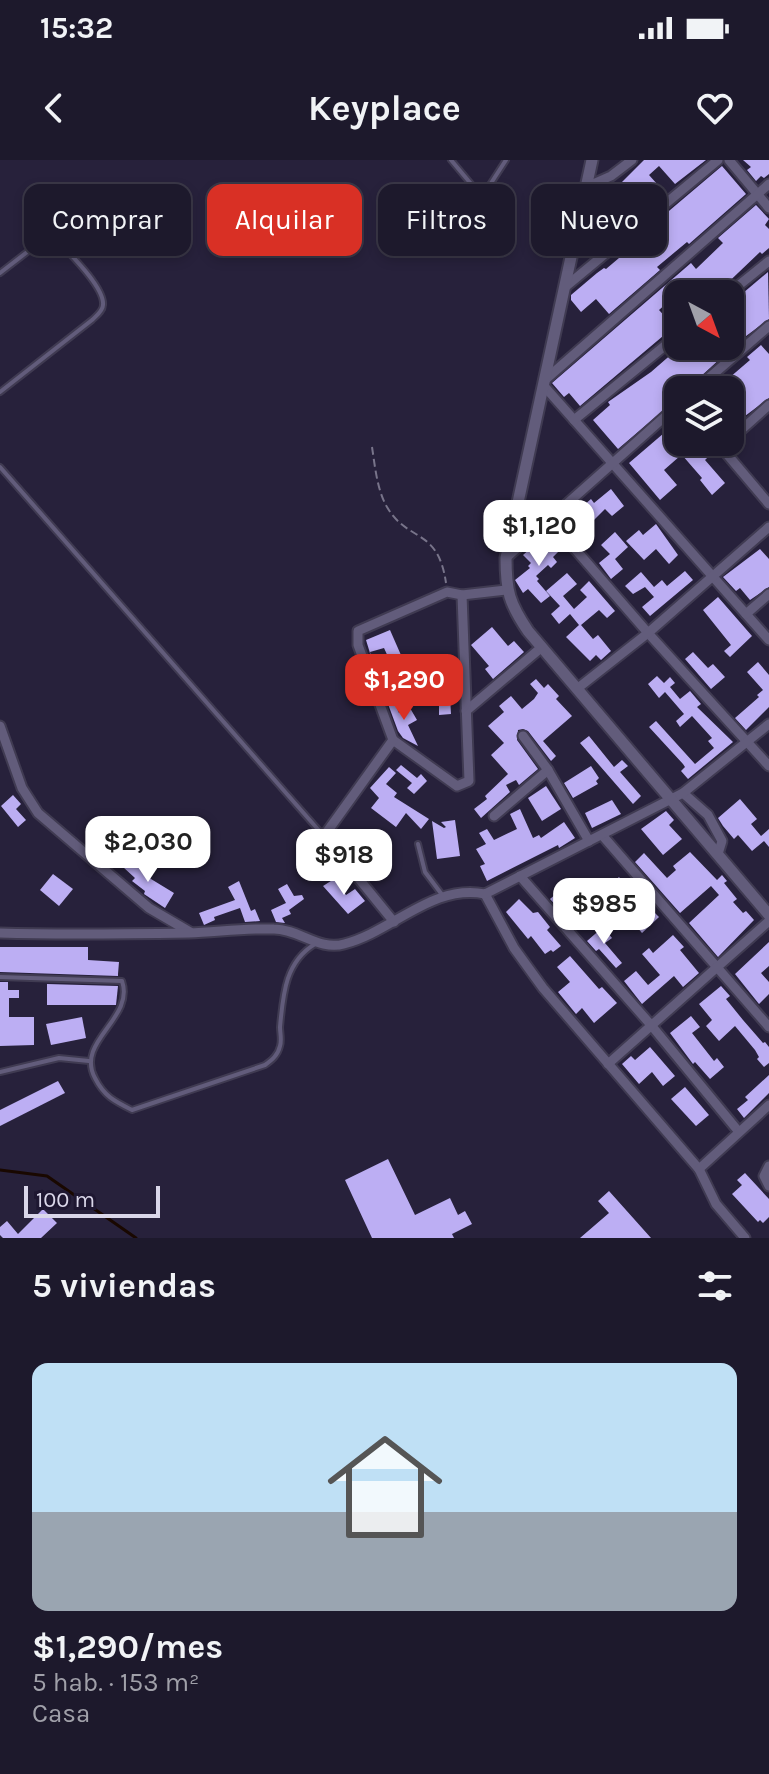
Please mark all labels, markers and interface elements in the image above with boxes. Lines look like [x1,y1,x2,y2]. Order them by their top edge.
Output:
text: 15:32 [40,10,113,46]
icon: back [32,86,76,130]
icon: heart [693,86,737,130]
text: Keyplace [308,87,461,129]
chip: Comprar [24,184,191,256]
chip: Alquilar [207,184,362,256]
chip: Filtros [378,184,515,256]
chip: Nuevo [531,184,667,256]
north arrow [664,280,744,360]
map controls [664,280,744,456]
button: layers [664,376,744,456]
pin: $1,120 [474,500,604,568]
text: $1,120 [501,510,577,541]
pin: $1,290 [339,654,469,722]
text: $1,290 [363,664,445,695]
pin: $2,030 [83,816,213,884]
text: $2,030 [103,826,193,857]
pin: $918 [297,829,391,897]
text: $918 [314,839,374,870]
pin: $985 [557,878,651,946]
text: $985 [571,888,637,919]
scale bar [24,1182,160,1218]
text: 100 m [36,1187,95,1213]
icon: filters [693,1264,737,1308]
text: 5 viviendas [32,1266,216,1306]
icon: home [313,1415,457,1559]
text: $1,290/mes [32,1627,223,1667]
text: 5 hab. · 153 m² [32,1667,199,1698]
text: Casa [32,1698,90,1729]

